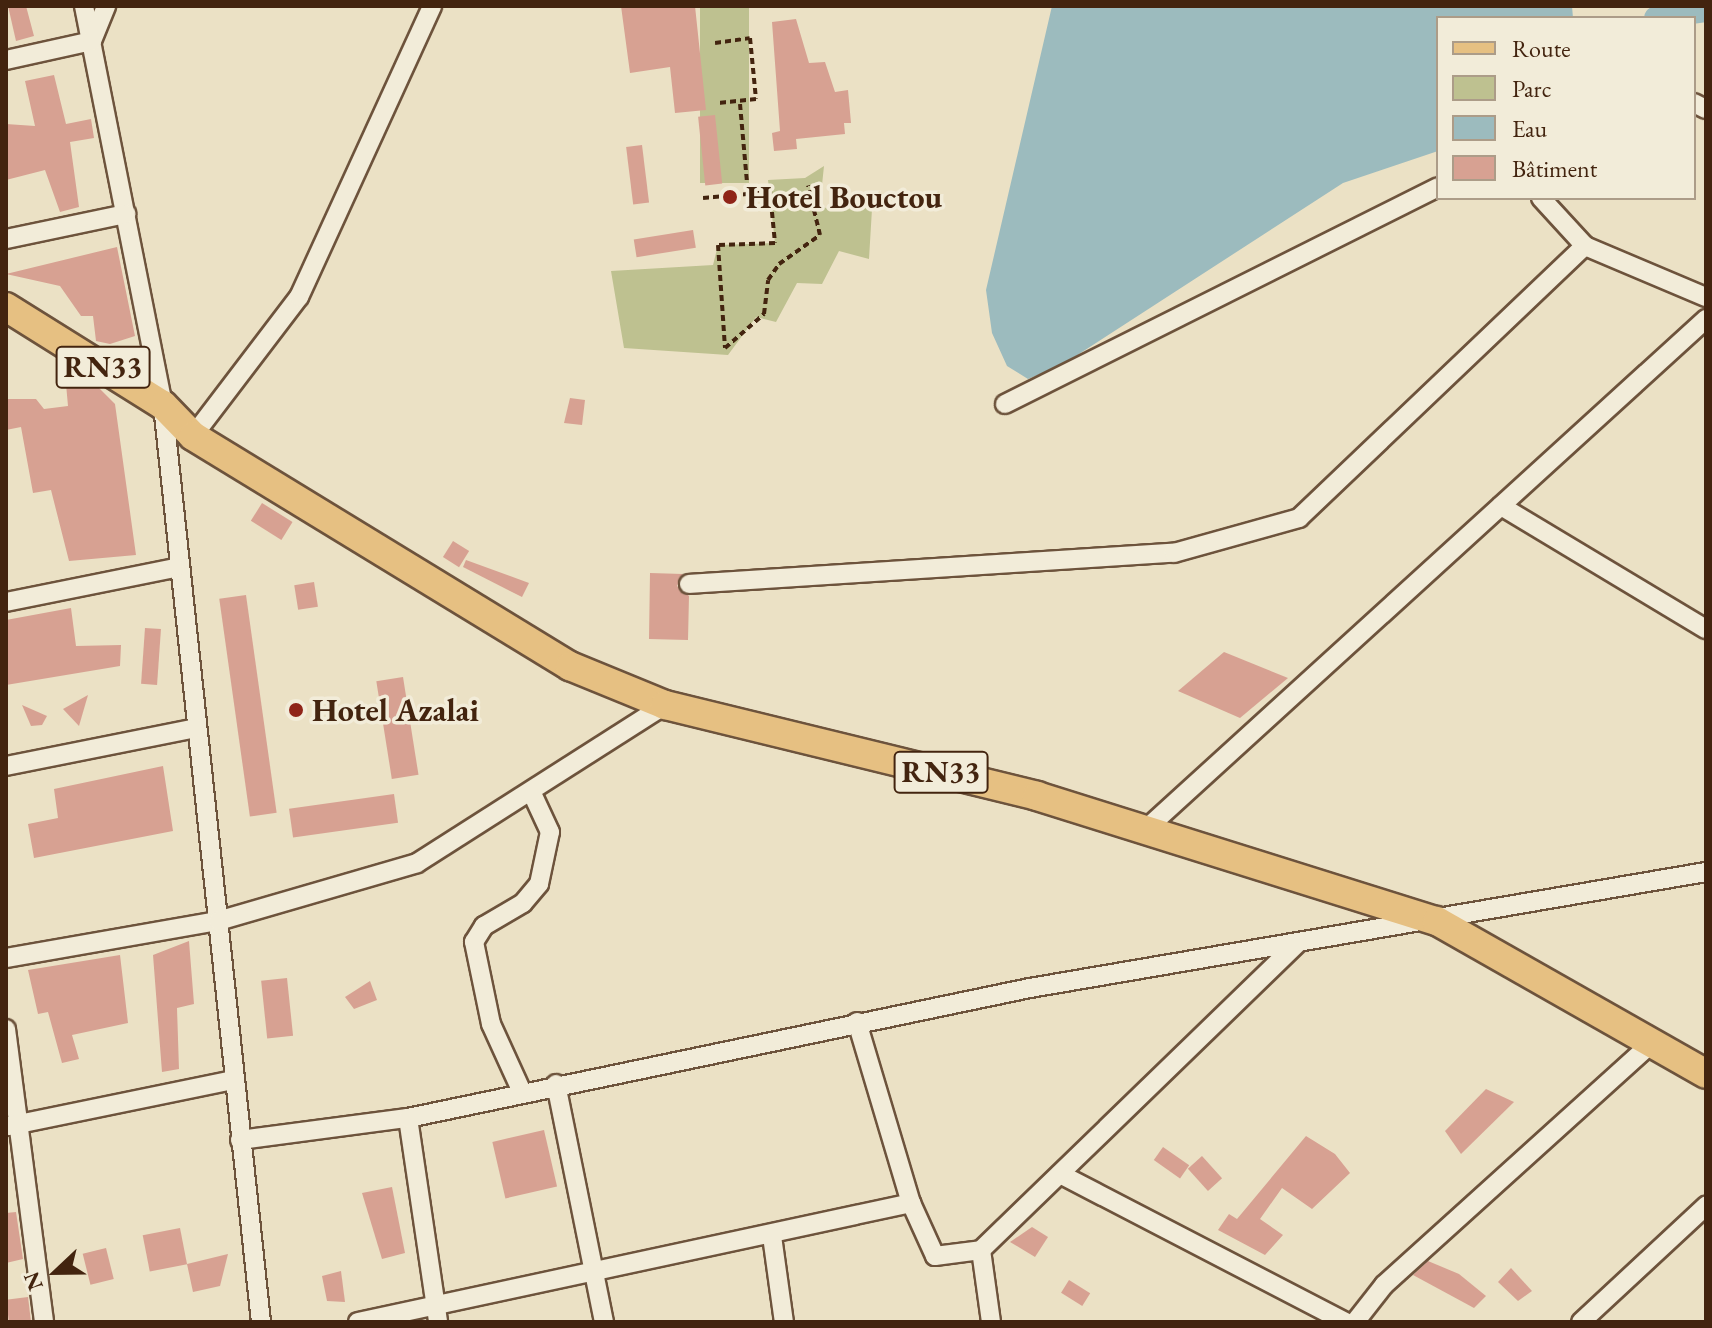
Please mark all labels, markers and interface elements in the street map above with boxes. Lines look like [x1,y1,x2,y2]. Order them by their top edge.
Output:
legend [1436,16,1696,200]
text: Route [1512,33,1571,64]
text: Parc [1512,73,1551,104]
text: Eau [1512,113,1547,144]
text: Bâtiment [1512,153,1597,184]
place label: Hotel Bouctou [746,178,942,216]
marker: Hotel Bouctou [721,188,739,206]
road number: RN33 [55,341,151,393]
place label: Hotel Azalai [312,691,479,729]
marker: Hotel Azalai [287,701,305,719]
road number: RN33 [893,746,989,798]
north arrow [16,1232,96,1312]
text: N [17,1267,50,1295]

